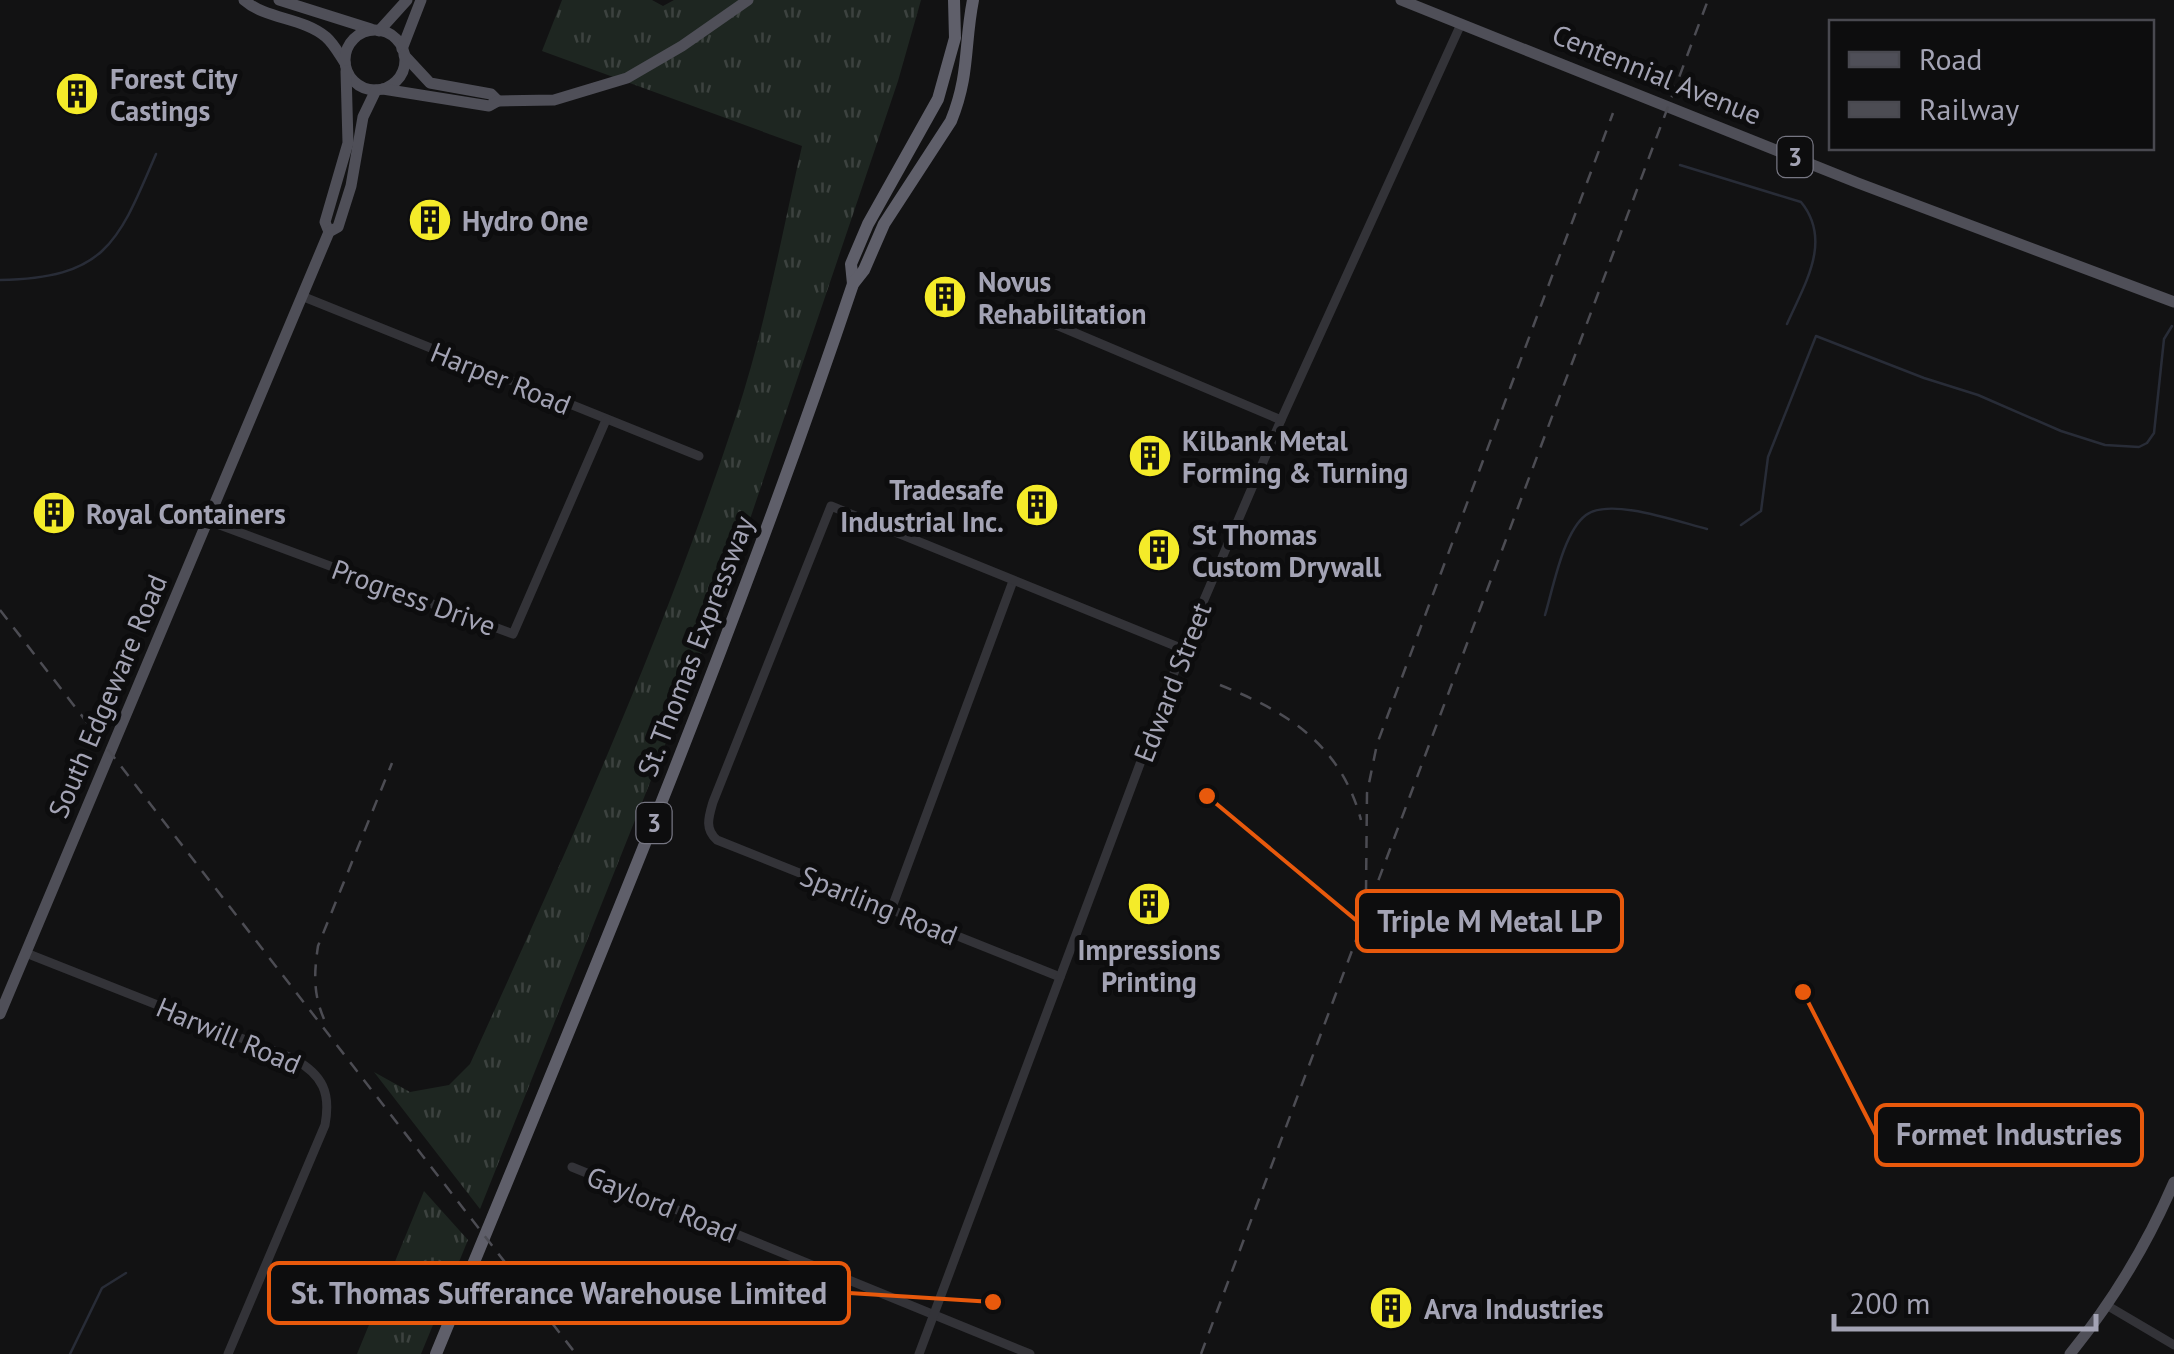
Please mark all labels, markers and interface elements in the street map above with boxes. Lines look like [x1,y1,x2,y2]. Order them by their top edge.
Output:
street label: Centennial Avenue [1547,15,1767,133]
legend [1829,20,2154,150]
text: Road [1919,39,1983,78]
place label: Forest City Castings [110,60,238,129]
building icon: Forest City Castings [54,71,100,117]
text: Railway [1919,89,2019,128]
road number: 3 [1778,137,1812,177]
building icon: Hydro One [407,197,453,243]
place label: Hydro One [462,202,589,239]
place label: Novus Rehabilitation [978,263,1146,332]
building icon: Novus Rehabilitation [922,274,968,320]
street label: Harper Road [426,333,576,423]
place label: Kilbank Metal Forming & Turning [1182,422,1408,491]
building icon: Kilbank Metal Forming & Turning [1127,433,1173,479]
place label: Tradesafe Industrial Inc. [840,471,1004,540]
building icon: Tradesafe Industrial Inc. [1014,482,1060,528]
building icon: Royal Containers [31,490,77,536]
place label: Royal Containers [86,495,286,532]
street label: St. Thomas Expressway [628,510,762,782]
place label: St Thomas Custom Drywall [1192,516,1382,585]
building icon: St Thomas Custom Drywall [1136,527,1182,573]
street label: Progress Drive [327,550,501,644]
street label: South Edgeware Road [39,569,175,823]
street label: Edward Street [1125,596,1220,767]
road number: 3 [636,803,672,843]
street label: Sparling Road [795,857,963,953]
building icon: Impressions Printing [1126,881,1172,927]
callout: Triple M Metal LP [1357,891,1622,951]
text: Triple M Metal LP [1377,901,1603,940]
place label: Impressions Printing [1078,931,1221,1000]
street label: Harwill Road [151,988,307,1082]
callout: Formet Industries [1876,1105,2142,1165]
text: Formet Industries [1896,1114,2122,1153]
street label: Gaylord Road [582,1157,742,1251]
callout: St. Thomas Sufferance Warehouse Limited [269,1263,849,1323]
scale bar [1834,1269,2096,1331]
text: St. Thomas Sufferance Warehouse Limited [291,1273,827,1312]
text: 200 m [1849,1283,1930,1322]
building icon: Arva Industries [1368,1285,1414,1331]
place label: Arva Industries [1424,1290,1604,1327]

